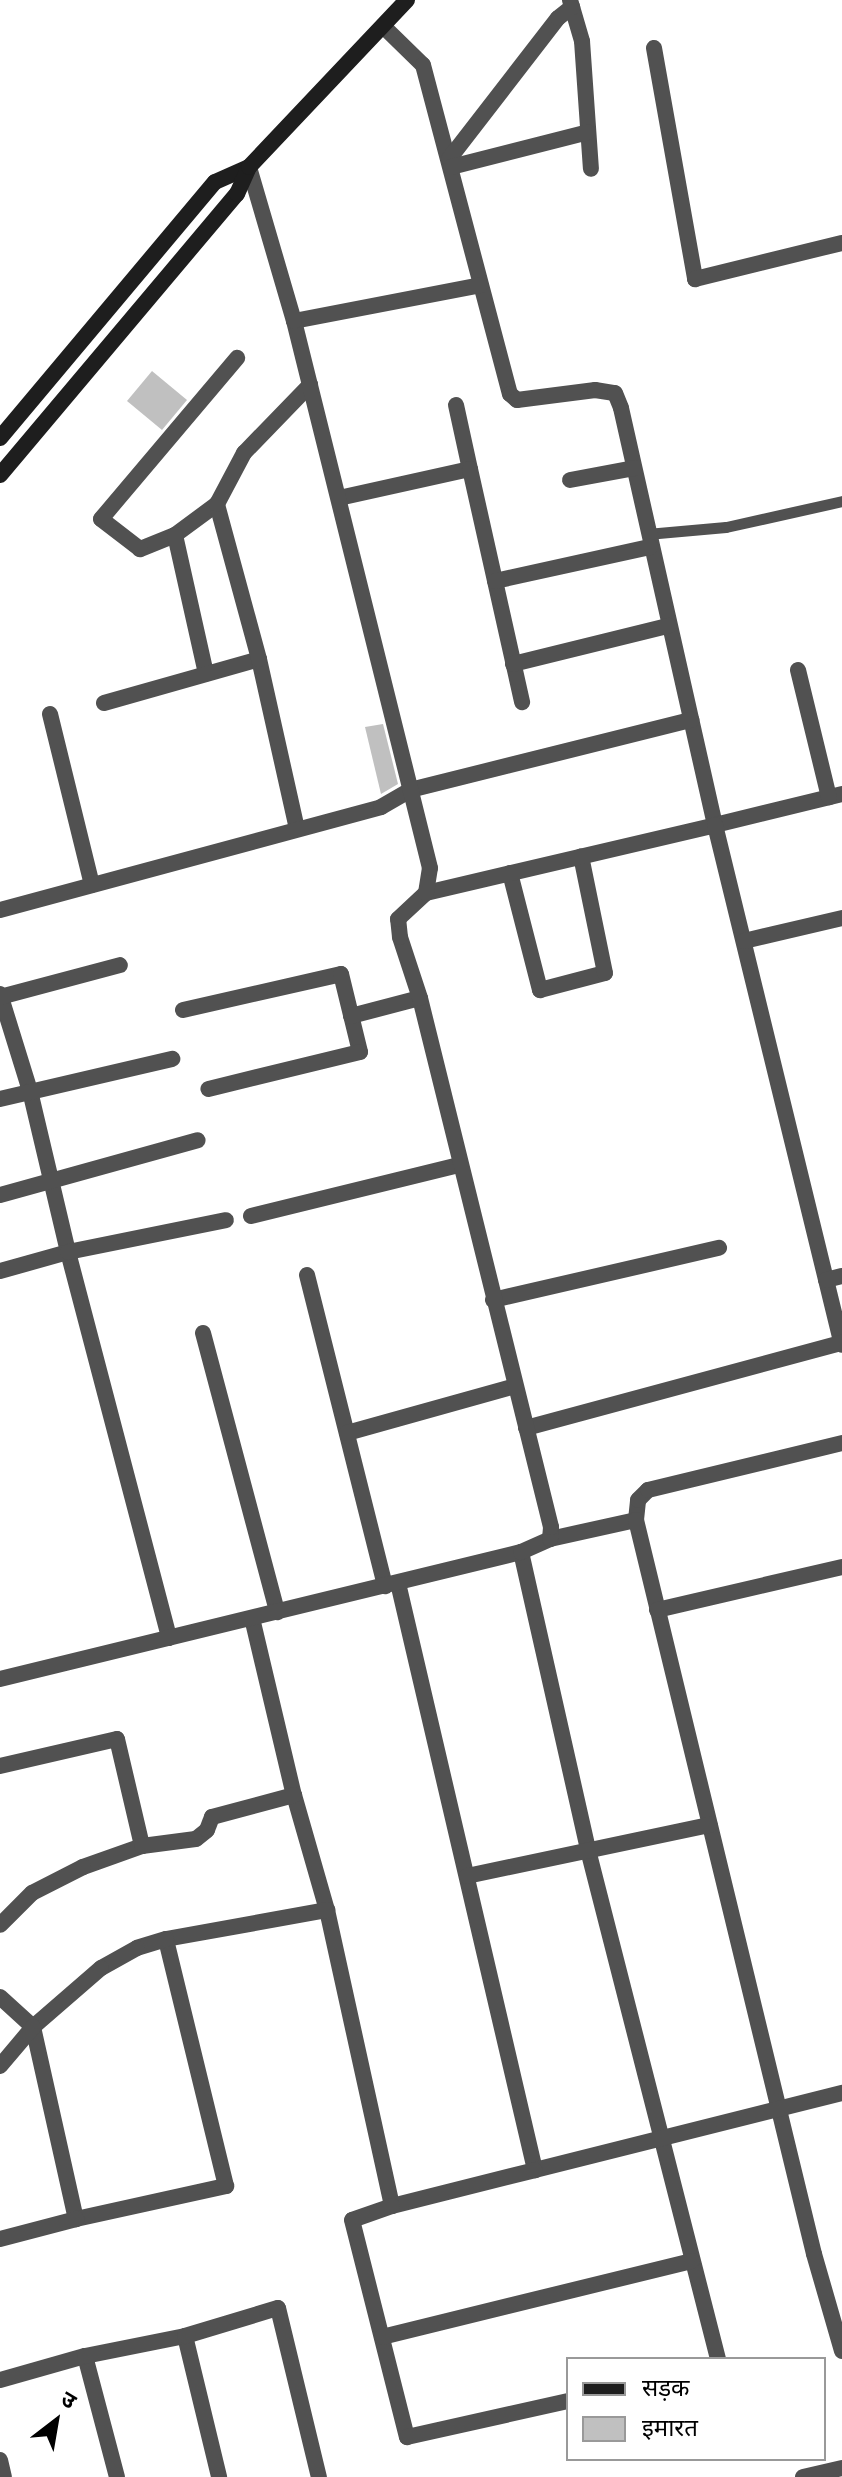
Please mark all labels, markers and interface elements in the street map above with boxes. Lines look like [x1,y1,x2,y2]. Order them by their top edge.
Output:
legend [566,2357,826,2461]
text: सड़क [642,2373,690,2402]
north arrow [16,2381,96,2461]
text: उ [56,2385,81,2415]
text: इमारत [642,2413,698,2442]

